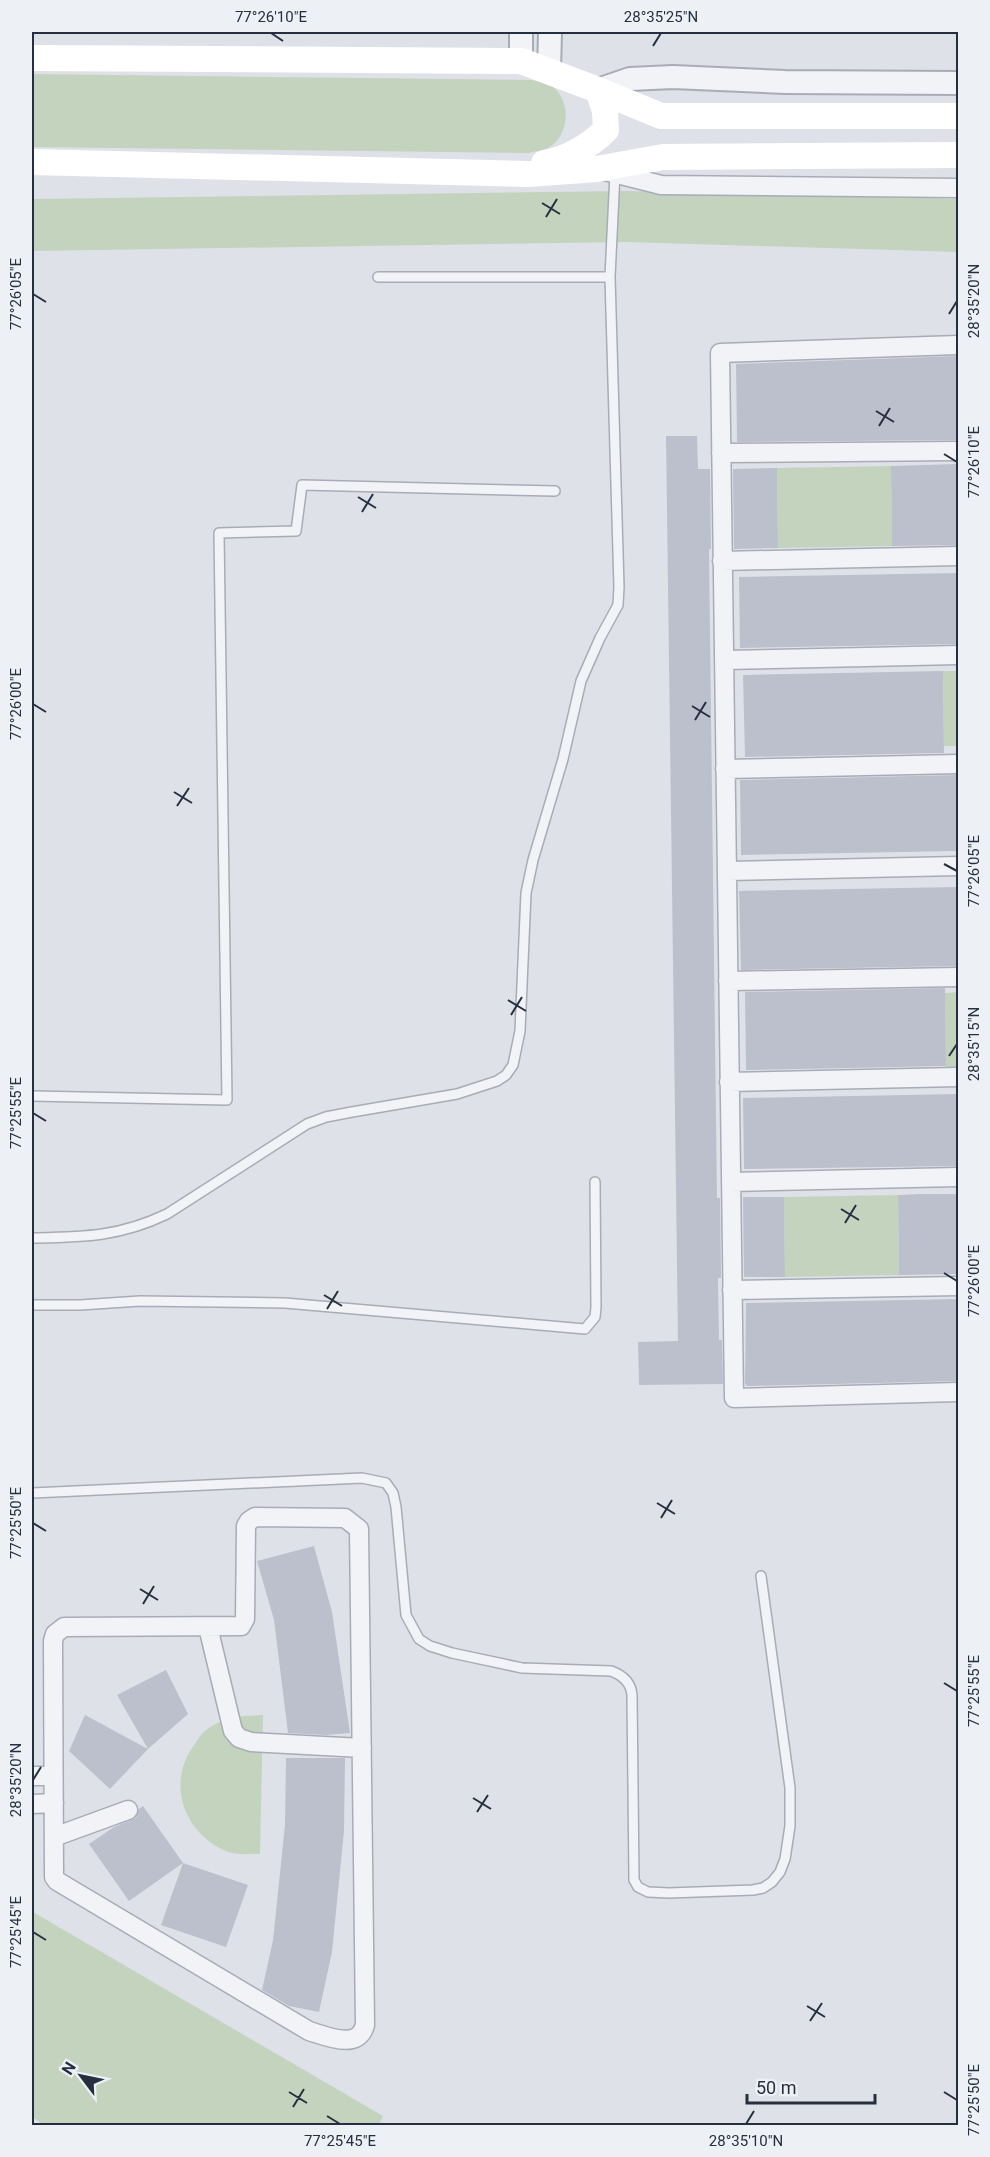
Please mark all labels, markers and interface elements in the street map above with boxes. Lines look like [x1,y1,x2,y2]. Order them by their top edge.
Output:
text: 77°26'10"E [235,8,308,26]
text: 28°35'25"N [624,8,698,26]
text: 77°26'05"E [7,257,25,330]
text: 28°35'20"N [965,264,983,338]
text: 77°26'10"E [965,425,983,498]
text: 77°26'00"E [7,667,25,740]
text: 77°26'05"E [965,834,983,907]
text: 28°35'15"N [965,1007,983,1081]
text: 77°25'55"E [7,1076,25,1149]
text: 77°26'00"E [965,1244,983,1317]
text: 77°25'50"E [7,1486,25,1559]
text: 77°25'55"E [965,1654,983,1727]
text: 28°35'20"N [7,1743,25,1817]
text: 77°25'45"E [7,1895,25,1968]
north arrow [51,2046,111,2106]
text: N [58,2058,80,2078]
text: 77°25'50"E [965,2063,983,2136]
scale bar [747,2067,874,2105]
text: 50 m [756,2077,796,2098]
text: 77°25'45"E [304,2132,377,2150]
text: 28°35'10"N [709,2132,783,2150]

